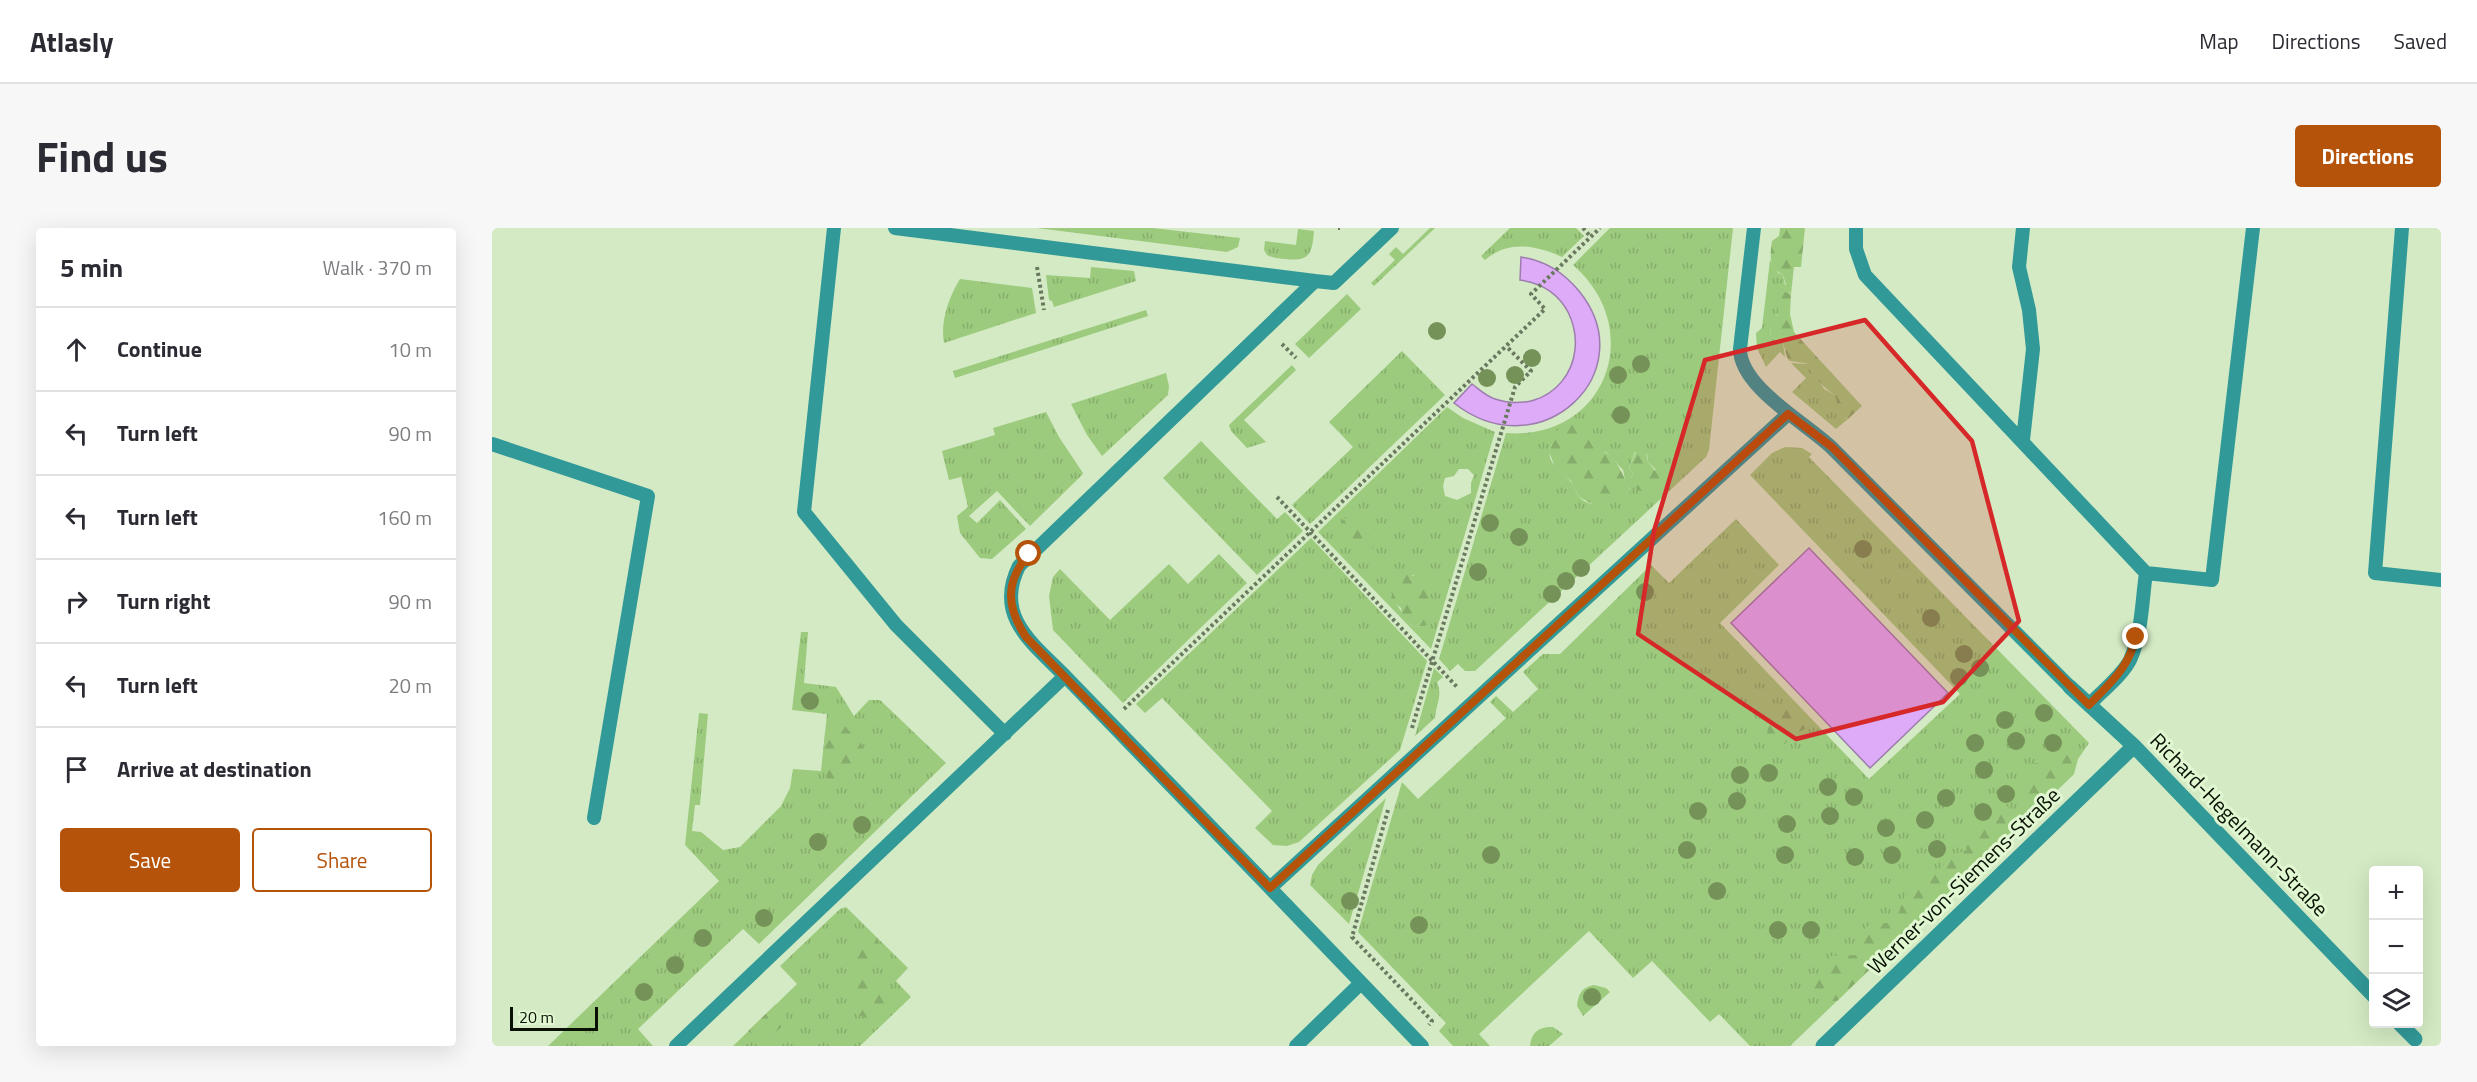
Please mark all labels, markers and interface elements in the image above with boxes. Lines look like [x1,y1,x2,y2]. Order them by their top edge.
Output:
text: Atlasly [30,20,113,63]
text: Map [2199,25,2239,57]
text: Directions [2272,25,2361,57]
text: Saved [2394,25,2447,57]
text: Find us [36,124,168,188]
button: Directions [2295,125,2441,187]
text: 5 min [60,248,123,287]
text: Walk · 370 m [323,252,432,283]
text: Continue [117,332,202,366]
icon: ahead [60,333,93,366]
text: 10 m [388,334,432,365]
text: Turn left [117,416,198,450]
icon: left [60,417,93,450]
text: 90 m [388,418,432,449]
text: Turn left [117,500,198,534]
icon: left [60,501,93,534]
text: 160 m [377,502,432,533]
route start [1015,540,1041,566]
text: Turn right [117,584,211,618]
icon: right [60,585,93,618]
text: 90 m [388,586,432,617]
route end [2122,623,2148,649]
text: Turn left [117,668,198,702]
icon: left [60,669,93,702]
text: 20 m [388,670,432,701]
street label: Richard-Hegelmann-Straße [2143,725,2336,924]
text: Arrive at destination [117,752,312,786]
icon: arrive [60,753,93,786]
street label: Werner-von-Siemens-Straße [1860,779,2067,981]
button: Save [60,828,240,892]
button: Share [252,828,432,892]
map controls [2369,866,2423,1028]
button: + [2369,866,2423,920]
button: − [2369,920,2423,974]
button: layers [2369,974,2423,1028]
scale bar [510,1004,598,1032]
text: 20 m [519,1005,554,1029]

